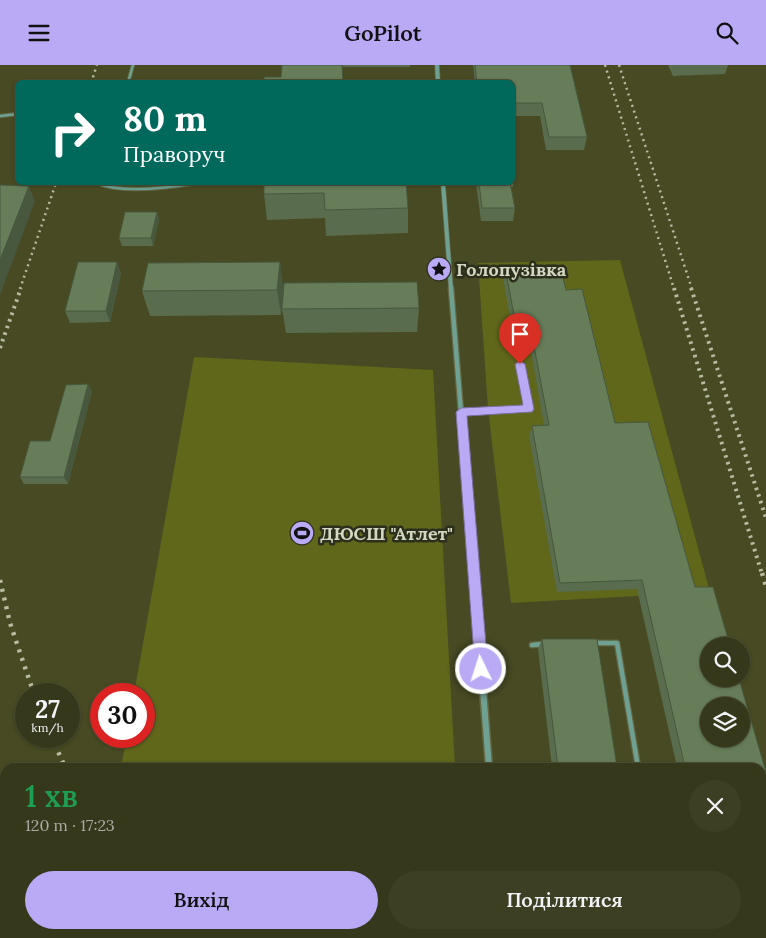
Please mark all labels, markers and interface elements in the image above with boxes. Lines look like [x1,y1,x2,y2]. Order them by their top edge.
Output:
icon: menu [25,19,53,47]
text: GoPilot [344,19,422,47]
icon: search [713,19,741,47]
text: 80 m [123,96,207,141]
icon: right [40,100,105,165]
text: Праворуч [123,140,225,168]
place icon: Голопузівка [426,256,452,282]
place label: Голопузівка [456,258,567,281]
pin [499,313,541,364]
icon: arrive [506,320,534,348]
sports icon: ДЮСШ "Атлет" [289,520,315,546]
place label: ДЮСШ "Атлет" [320,522,453,545]
map controls [700,637,750,747]
button: search [700,637,750,687]
position arrow [454,642,506,694]
speed limit sign: 30 [90,683,155,748]
text: 27 [35,693,60,725]
button: layers [700,697,750,747]
text: km/h [31,720,64,735]
text: 1 хв [25,777,78,815]
button: close [689,780,741,832]
text: 120 m · 17:23 [25,815,115,835]
button: Вихід [25,871,378,929]
button: Поділитися [388,871,741,929]

